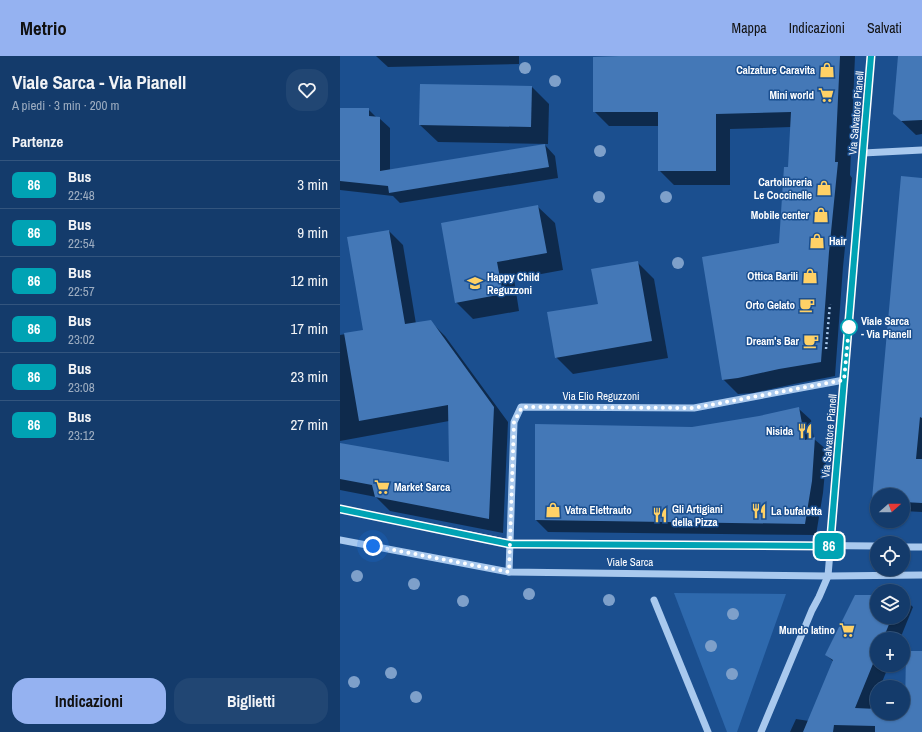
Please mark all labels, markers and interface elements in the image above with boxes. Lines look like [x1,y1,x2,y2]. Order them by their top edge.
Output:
text: Metrio [20,15,67,41]
text: Mappa [732,19,767,37]
text: Indicazioni [789,19,845,37]
text: Salvati [867,19,902,37]
shop icon: Calzature Caravita [818,61,836,79]
place label: Calzature Caravita [736,63,815,77]
text: Viale Sarca - Via Pianell [12,69,186,95]
button: heart [286,69,328,111]
street label: Via Salvatore Pianell [845,71,867,155]
supermarket icon: Mini world [817,86,835,104]
place label: Mini world [769,88,814,102]
text: A piedi · 3 min · 200 m [12,97,119,114]
text: Partenze [12,131,63,152]
text: Bus [68,166,91,187]
text: 3 min [297,174,328,195]
place label: Cartolibreria Le Coccinelle [754,175,812,202]
text: 86 [28,176,40,194]
shop icon: Cartolibreria Le Coccinelle [815,179,833,197]
text: 22:48 [68,187,95,204]
shop icon: Mobile center [812,206,830,224]
place label: Mobile center [751,208,809,222]
text: Bus [68,214,91,235]
text: 9 min [297,222,328,243]
text: 86 [28,224,40,242]
shop icon: Hair [808,232,826,250]
place label: Hair [829,234,847,248]
text: 22:54 [68,235,95,252]
text: Bus [68,262,91,283]
shop icon: Ottica Barili [801,267,819,285]
place label: Ottica Barili [747,269,798,283]
text: 12 min [290,270,328,291]
place label: Happy Child Reguzzoni [487,270,540,297]
text: 86 [28,272,40,290]
school or university icon: Happy Child Reguzzoni [466,274,484,292]
text: 22:57 [68,283,95,300]
cafe icon: Orto Gelato [798,296,816,314]
place label: Orto Gelato [745,298,795,312]
text: Bus [68,310,91,331]
place label: Viale Sarca - Via Pianell [861,314,912,341]
text: 17 min [290,318,328,339]
marker: Viale Sarca - Via Pianell [840,318,858,336]
text: 86 [28,320,40,338]
text: 23:02 [68,331,95,348]
cafe icon: Dream's Bar [802,332,820,350]
place label: Dream's Bar [746,334,799,348]
text: Bus [68,358,91,379]
text: 23 min [290,366,328,387]
text: 86 [28,368,40,386]
text: 23:08 [68,379,95,396]
street label: Via Elio Reguzzoni [562,389,640,403]
street label: Via Salvatore Pianell [818,394,840,478]
text: Bus [68,406,91,427]
text: 27 min [290,414,328,435]
text: 86 [28,416,40,434]
restaurant icon: Nisida [796,422,814,440]
place label: Nisida [766,424,793,438]
text: 23:12 [68,427,95,444]
supermarket icon: Market Sarca [373,478,391,496]
place label: Market Sarca [394,480,450,494]
north arrow [870,488,910,528]
map controls [870,488,910,720]
shop icon: Vatra Elettrauto [544,501,562,519]
place label: Gli Artigiani della Pizza [672,502,723,529]
restaurant icon: La bufalotta [750,502,768,520]
place label: Vatra Elettrauto [565,503,632,517]
place label: La bufalotta [771,504,822,518]
restaurant icon: Gli Artigiani della Pizza [651,506,669,524]
line badge: 86 [811,533,847,559]
your location [363,536,383,556]
button: locate [870,536,910,576]
text: 86 [823,537,835,555]
street label: Viale Sarca [607,555,653,569]
button: layers [870,584,910,624]
supermarket icon: Mundo latino [838,621,856,639]
place label: Mundo latino [779,623,835,637]
button: + [870,632,910,672]
button: Indicazioni [12,678,166,724]
button: Biglietti [174,678,328,724]
button: − [870,680,910,720]

